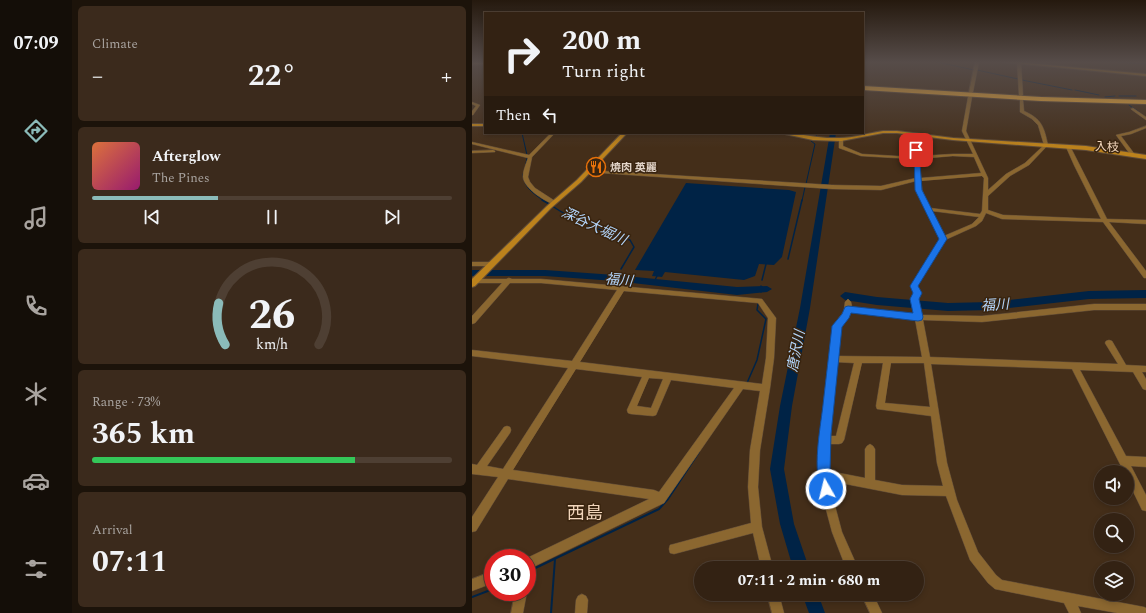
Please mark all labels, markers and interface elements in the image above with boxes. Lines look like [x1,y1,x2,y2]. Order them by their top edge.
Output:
text: 200 m [562,19,641,62]
icon: right [496,28,548,80]
text: 07:09 [13,30,59,57]
text: Climate [92,34,138,54]
text: 22° [248,53,296,99]
text: Turn right [562,58,645,85]
text: − [92,60,103,93]
text: + [441,60,452,93]
text: Then [496,104,531,127]
icon: left [539,104,561,126]
icon: directions [22,117,50,145]
pin [899,133,933,167]
district label: 入枝 [1095,138,1119,157]
icon: arrive [905,139,927,161]
text: Afterglow [152,145,220,168]
restaurant icon: 焼肉 英麗 [585,156,607,178]
place label: 焼肉 英麗 [610,159,657,176]
text: The Pines [152,168,210,188]
water label: 深谷大堀川 [558,202,632,251]
icon: music [22,204,50,232]
icon: previous [141,206,163,228]
icon: pause [261,206,283,228]
icon: next [381,206,403,228]
water label: 福川 [604,268,636,292]
text: 26 [249,283,295,346]
icon: phone [22,292,50,320]
water label: 福川 [980,293,1012,316]
water label: 唐沢川 [782,326,811,374]
text: km/h [256,333,288,355]
icon: climate [22,380,50,408]
text: Range · 73% [92,392,160,412]
text: 365 km [92,411,195,457]
map controls [1094,465,1134,601]
button: sound [1094,465,1134,505]
icon: car [22,467,50,495]
position arrow [805,468,847,510]
district label: 西島 [567,500,603,527]
button: search [1094,513,1134,553]
text: Arrival [92,520,133,540]
text: 07:11 [92,539,167,585]
speed limit sign: 30 [484,549,536,601]
icon: filters [22,555,50,583]
button: layers [1094,561,1134,601]
text: 07:11 · 2 min · 680 m [738,569,880,592]

